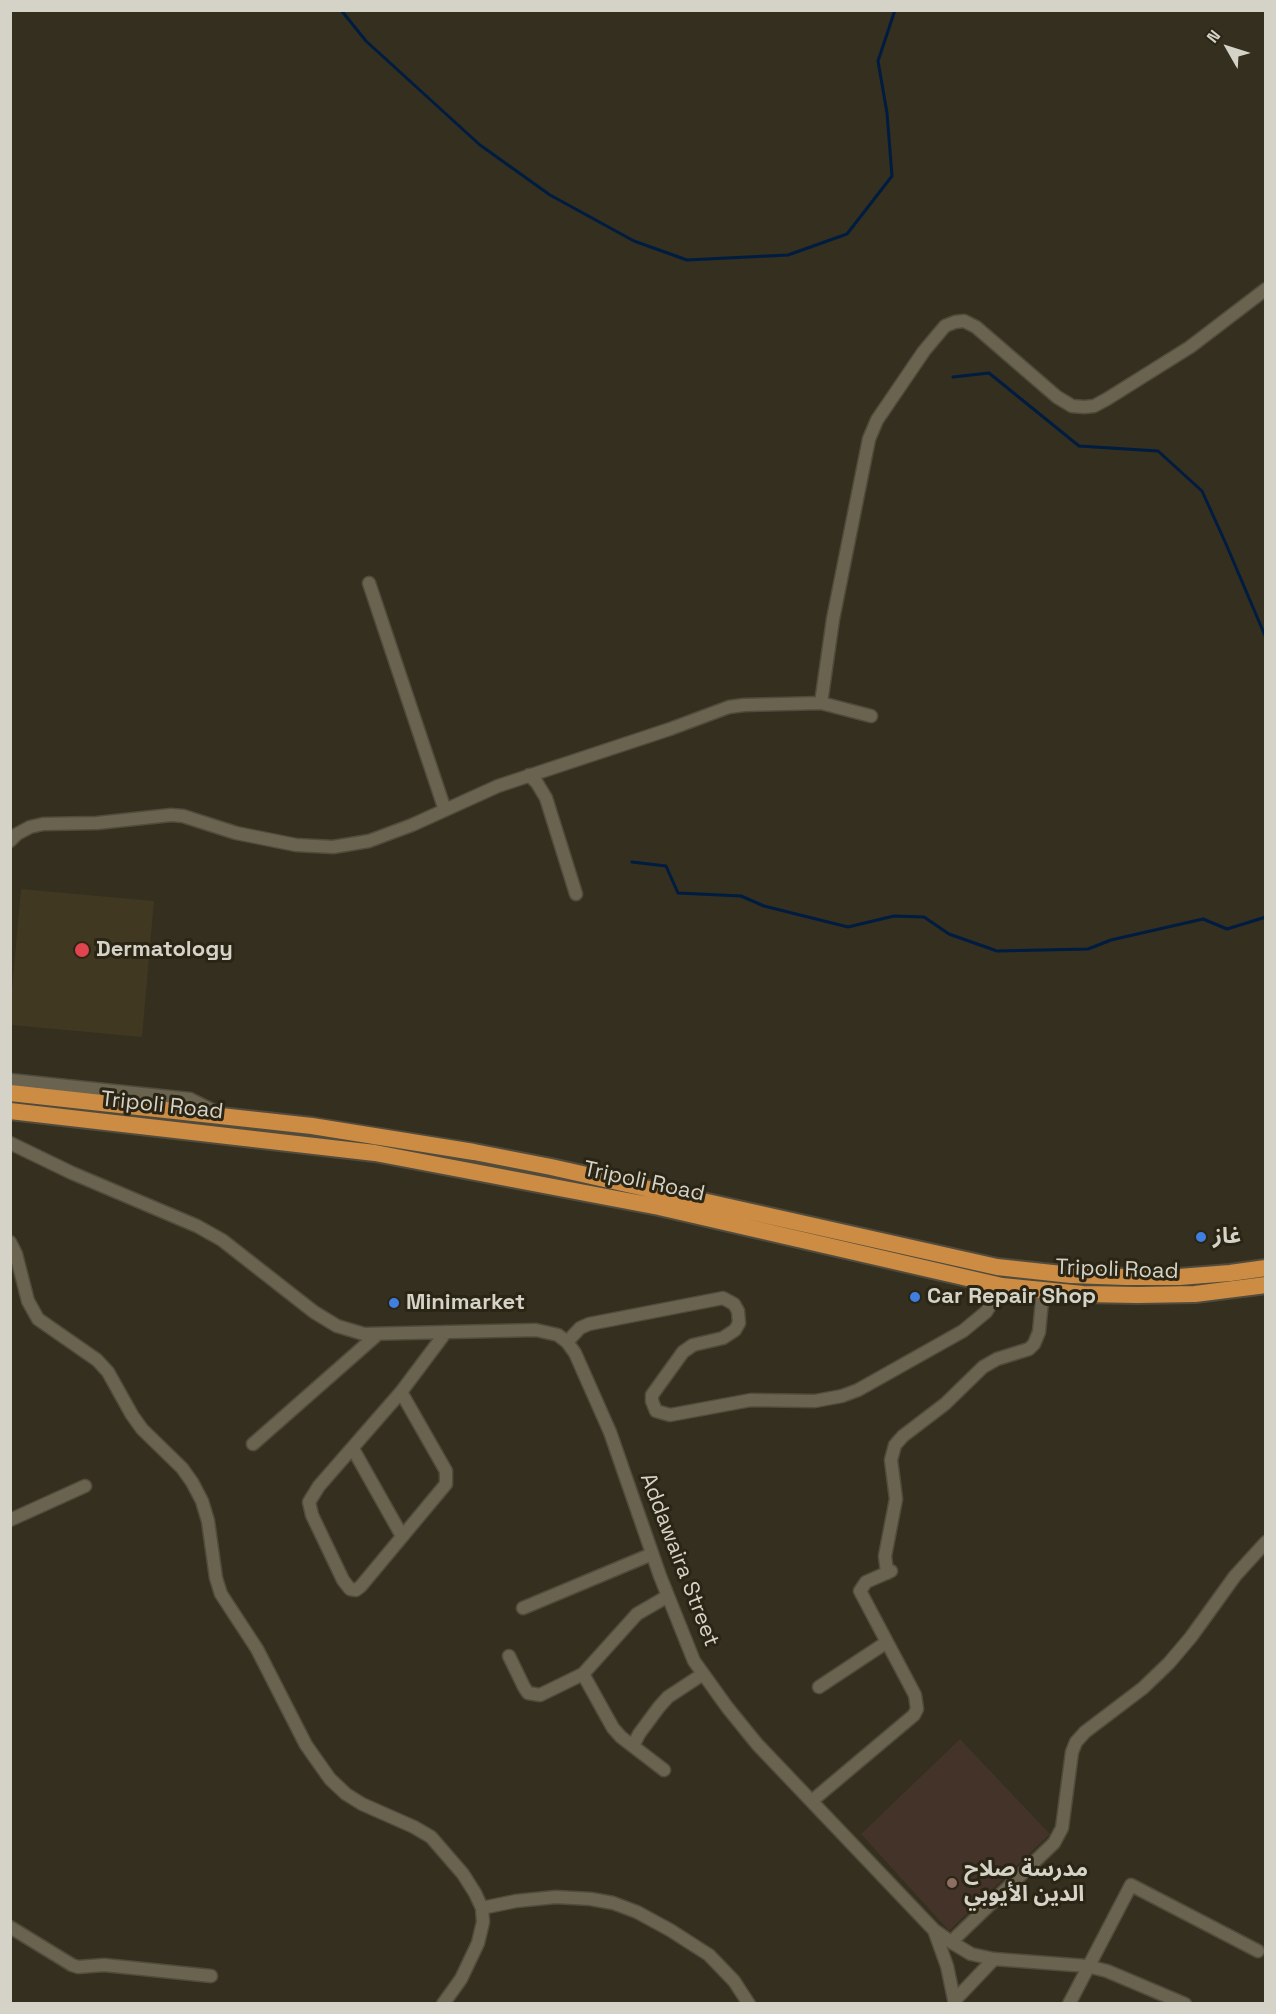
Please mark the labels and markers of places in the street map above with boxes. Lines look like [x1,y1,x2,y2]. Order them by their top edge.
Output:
place label: Dermatology [96,937,233,963]
marker: Dermatology [73,941,91,959]
place label: غاز [1213,1224,1241,1250]
marker: غاز [1194,1230,1208,1244]
place label: Car Repair Shop [927,1284,1096,1310]
place label: Minimarket [406,1290,525,1316]
marker: Car Repair Shop [908,1290,922,1304]
marker: Minimarket [387,1296,401,1310]
place label: مدرسة صلاح الدين الأيوبي [964,1857,1088,1909]
marker: مدرسة صلاح الدين الأيوبي [945,1876,959,1890]

